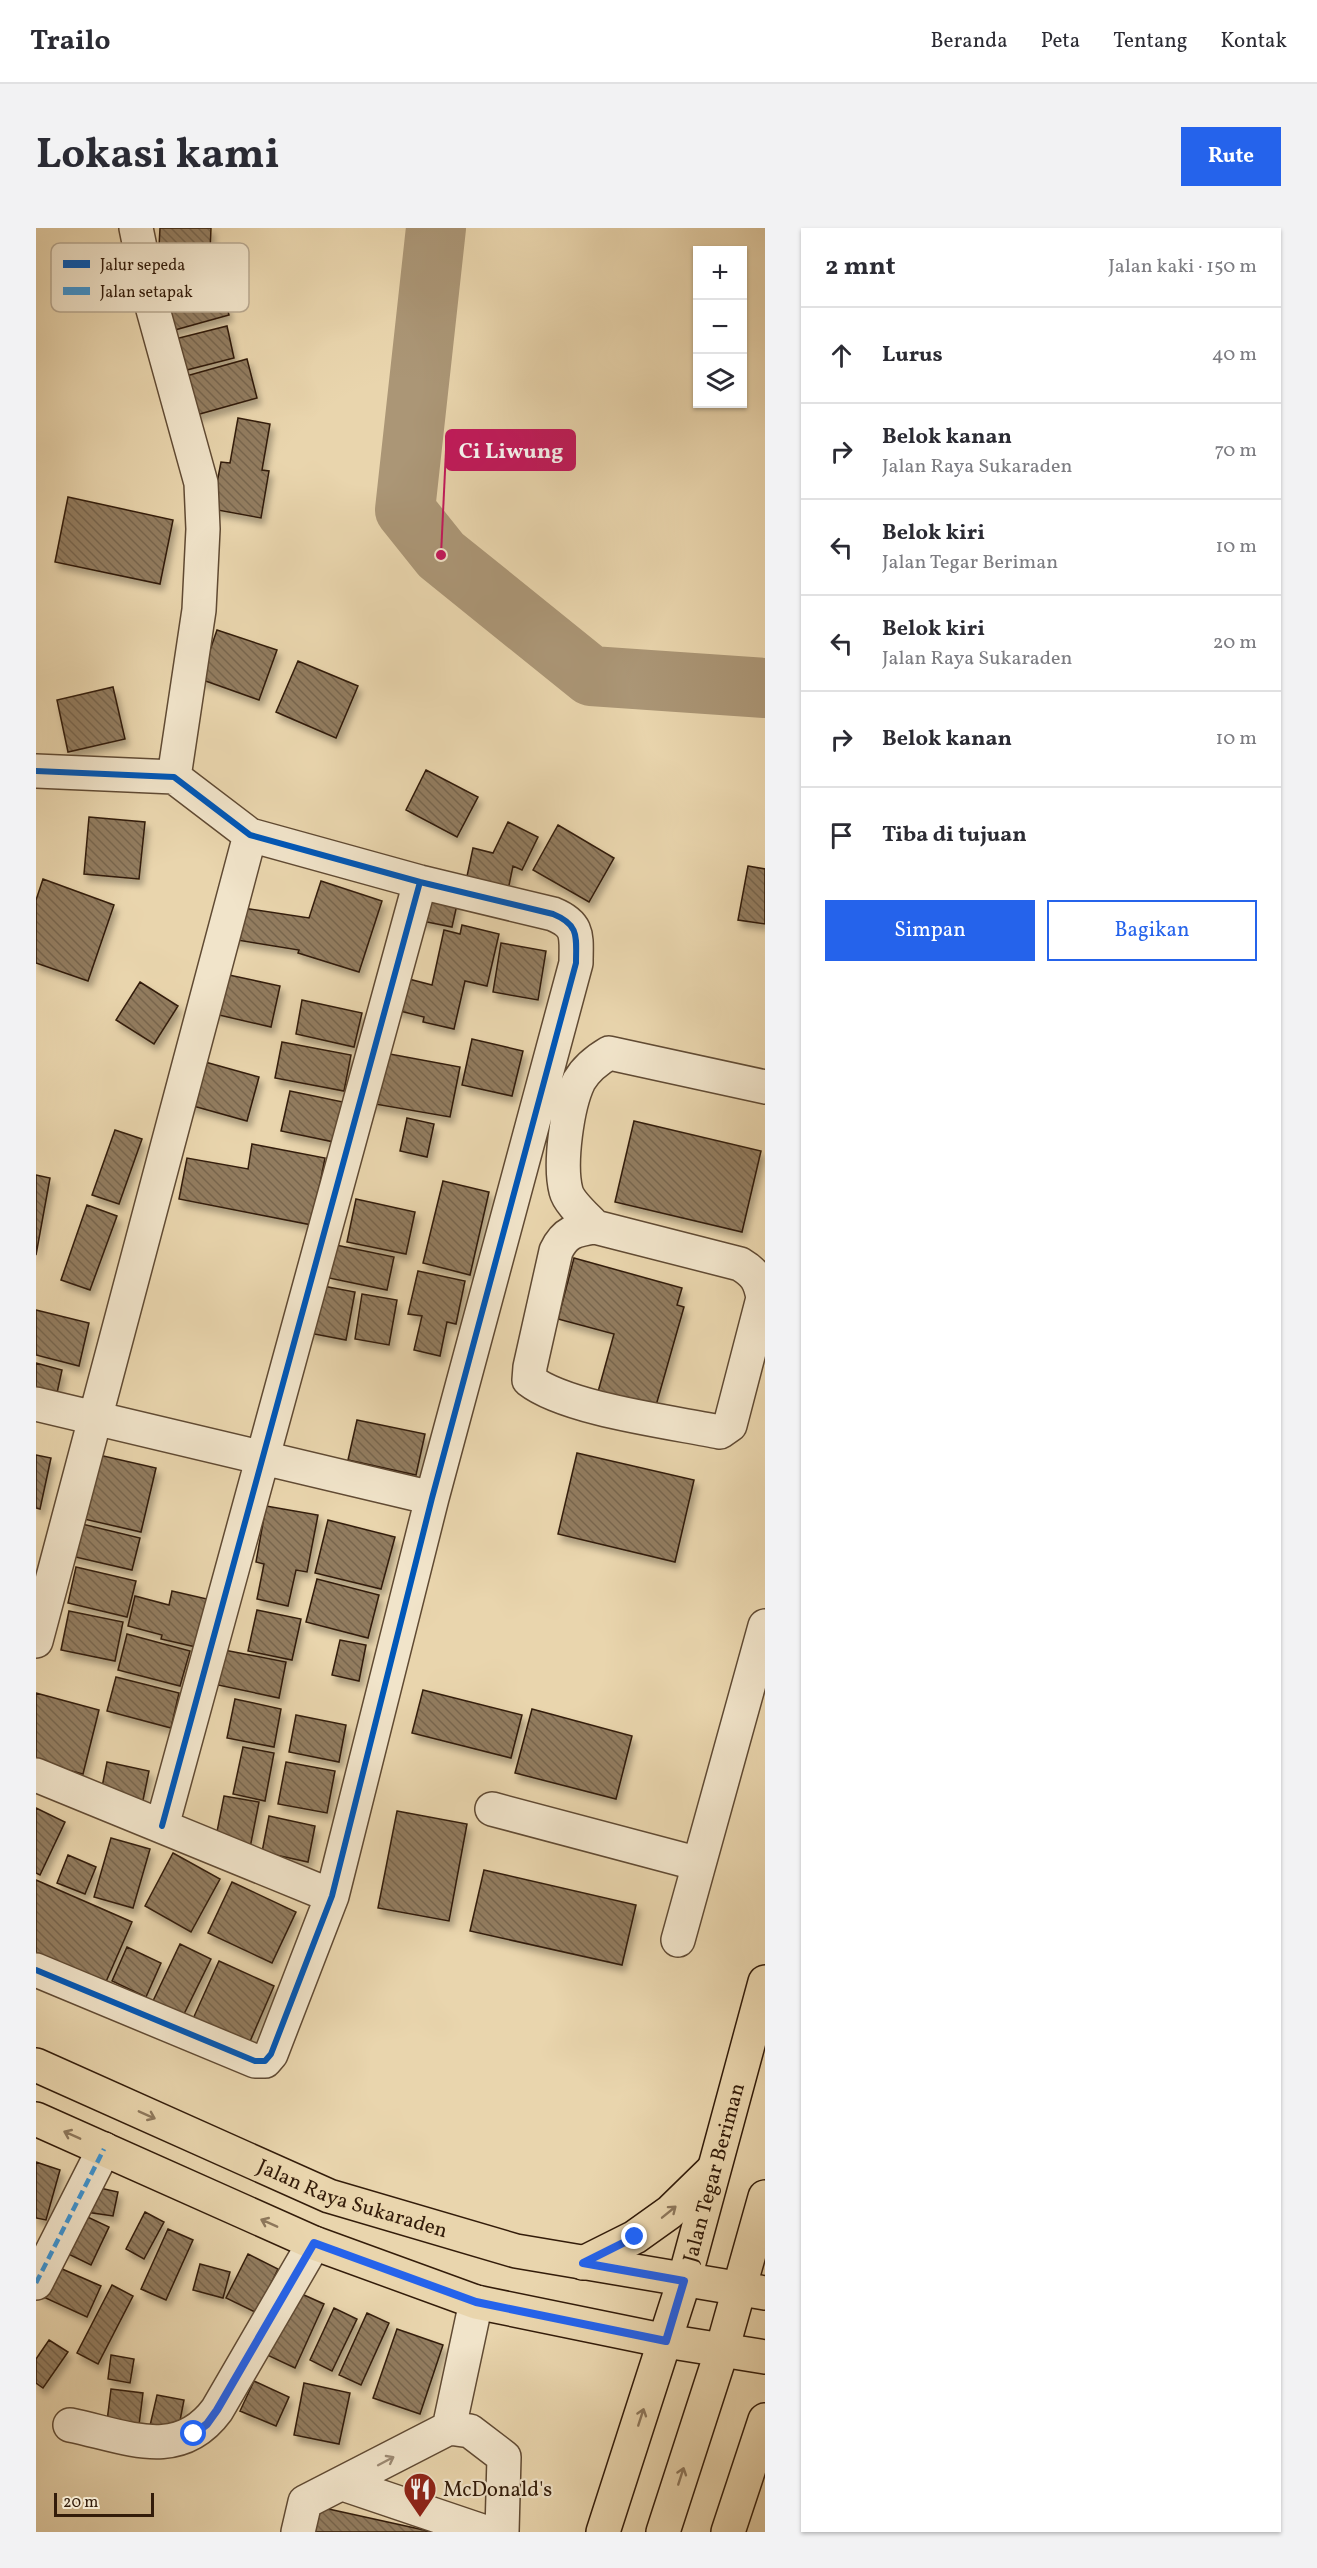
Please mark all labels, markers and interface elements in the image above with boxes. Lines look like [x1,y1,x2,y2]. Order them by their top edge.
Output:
text: Trailo [30,22,111,61]
text: Beranda [930,27,1008,56]
text: Peta [1041,27,1080,56]
text: Tentang [1113,27,1188,56]
text: Kontak [1221,27,1287,56]
text: Lokasi kami [36,127,280,186]
button: Rute [1181,127,1281,186]
legend [51,243,249,312]
map controls [693,246,747,408]
button: + [693,246,747,300]
text: 2 mnt [825,249,896,285]
text: Jalan kaki · 150 m [1108,253,1257,281]
text: Jalur sepeda [100,255,185,277]
text: Jalan setapak [100,282,193,304]
button: − [693,300,747,354]
icon: ahead [825,339,858,372]
text: Lurus [882,340,943,371]
text: 40 m [1212,341,1257,369]
button: layers [693,354,747,408]
text: Belok kanan [882,422,1012,453]
callout: Ci Liwung [446,430,575,470]
icon: right [825,435,858,468]
text: Ci Liwung [459,437,563,468]
text: 70 m [1214,437,1257,465]
text: Jalan Raya Sukaraden [882,453,1072,481]
text: Belok kiri [882,518,985,549]
icon: left [825,531,858,564]
text: 10 m [1216,533,1257,561]
text: Jalan Tegar Beriman [882,549,1058,577]
text: Belok kiri [882,614,985,645]
icon: left [825,627,858,660]
text: 20 m [1213,629,1257,657]
text: Jalan Raya Sukaraden [882,645,1072,673]
icon: right [825,723,858,756]
text: Belok kanan [882,724,1012,755]
text: 10 m [1216,725,1257,753]
icon: arrive [825,819,858,852]
text: Tiba di tujuan [882,820,1027,851]
button: Simpan [825,900,1035,961]
button: Bagikan [1047,900,1257,961]
street label: Jalan Tegar Beriman [677,2080,753,2266]
one-way arrow [138,2110,156,2121]
one-way arrow [63,2129,81,2140]
street label: Jalan Raya Sukaraden [252,2153,451,2246]
one-way arrow [661,2205,676,2219]
one-way arrow [260,2217,278,2228]
route end [621,2223,647,2249]
one-way arrow [636,2408,647,2427]
route start [180,2420,206,2446]
one-way arrow [377,2455,394,2467]
one-way arrow [676,2467,687,2486]
restaurant icon: McDonald's [402,2471,438,2518]
place label: McDonald's [443,2476,552,2505]
scale bar [54,2490,154,2518]
text: 20 m [63,2492,98,2514]

